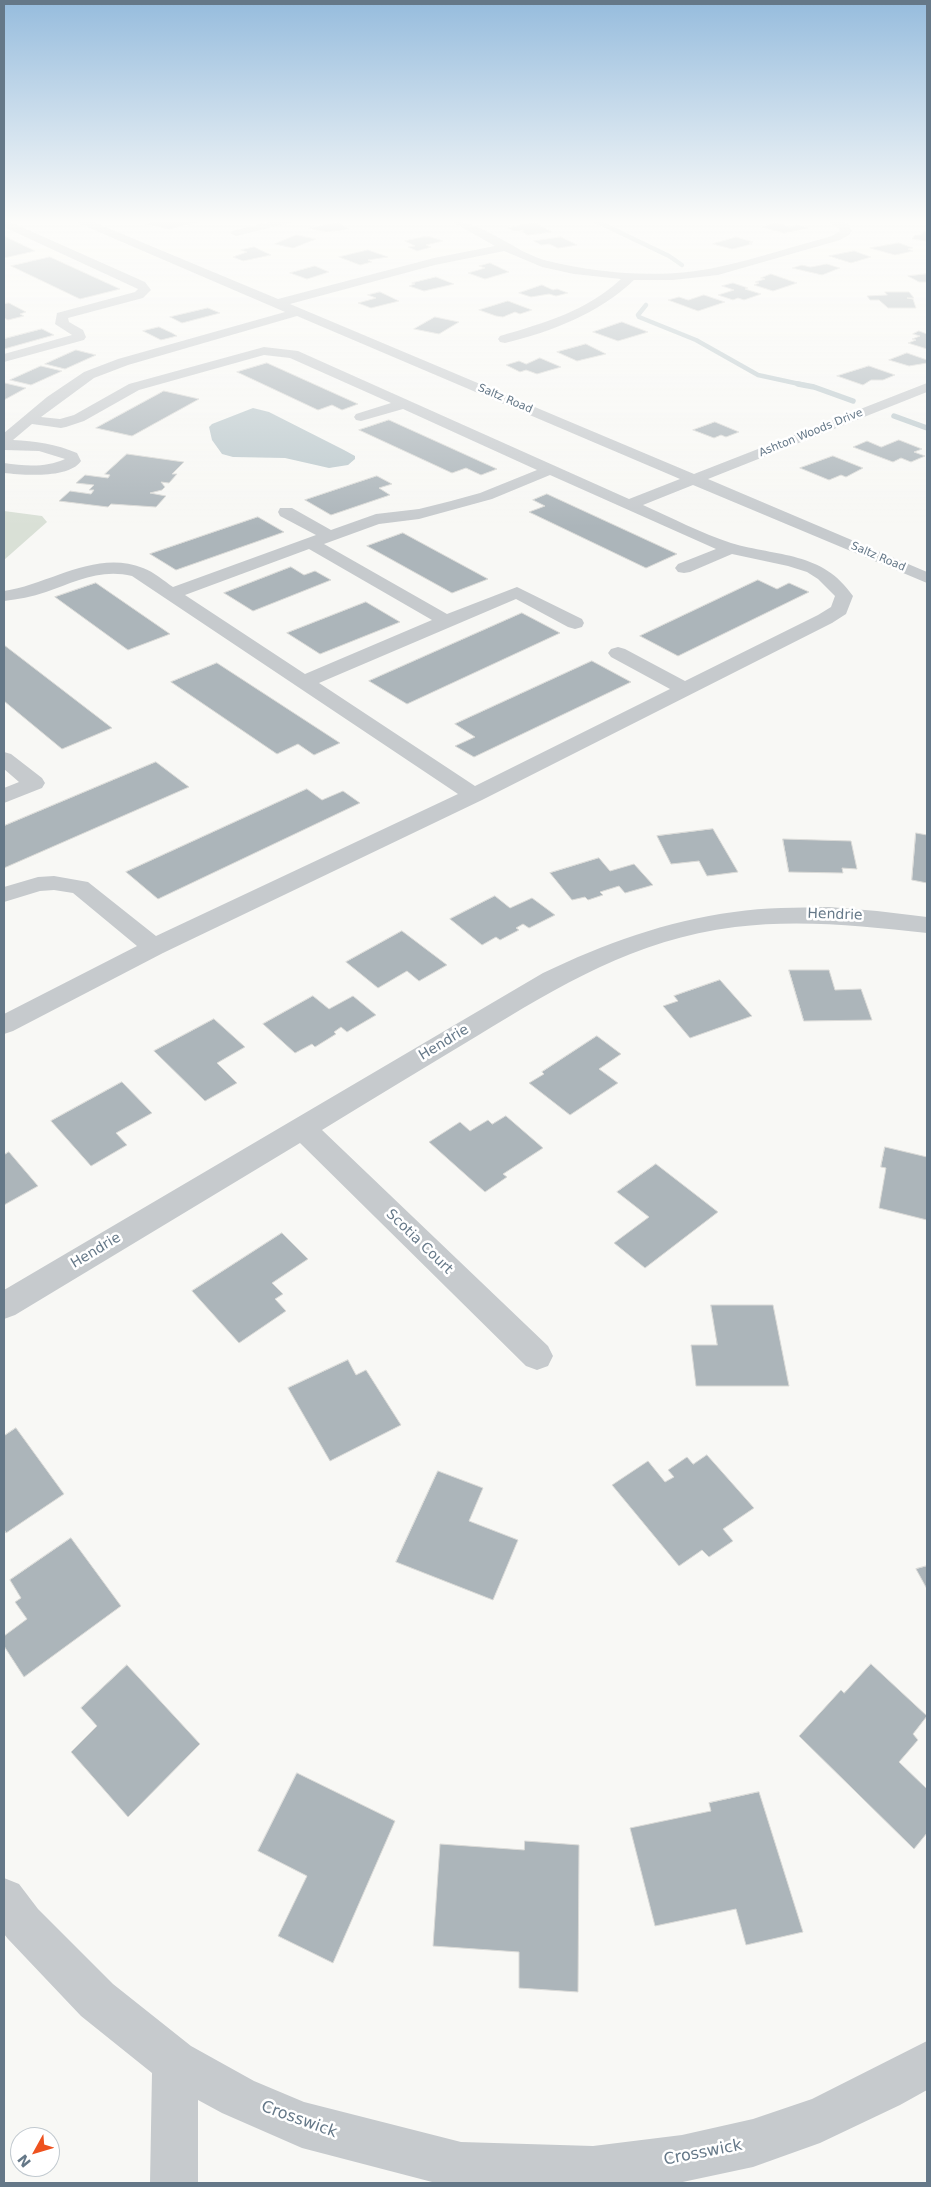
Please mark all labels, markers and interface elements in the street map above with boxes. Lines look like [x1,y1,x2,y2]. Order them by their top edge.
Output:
street label: Saltz Road [476,382,534,416]
street label: Ashton Woods Drive [757,406,865,460]
street label: Saltz Road [849,540,907,574]
street label: Hendrie [807,906,863,924]
street label: Hendrie [416,1022,472,1064]
street label: Scotia Court [382,1206,456,1278]
street label: Hendrie [68,1230,124,1272]
street label: Crosswick [258,2097,340,2143]
north arrow [10,2127,60,2177]
street label: Crosswick [662,2136,744,2170]
text: N [14,2151,34,2170]

